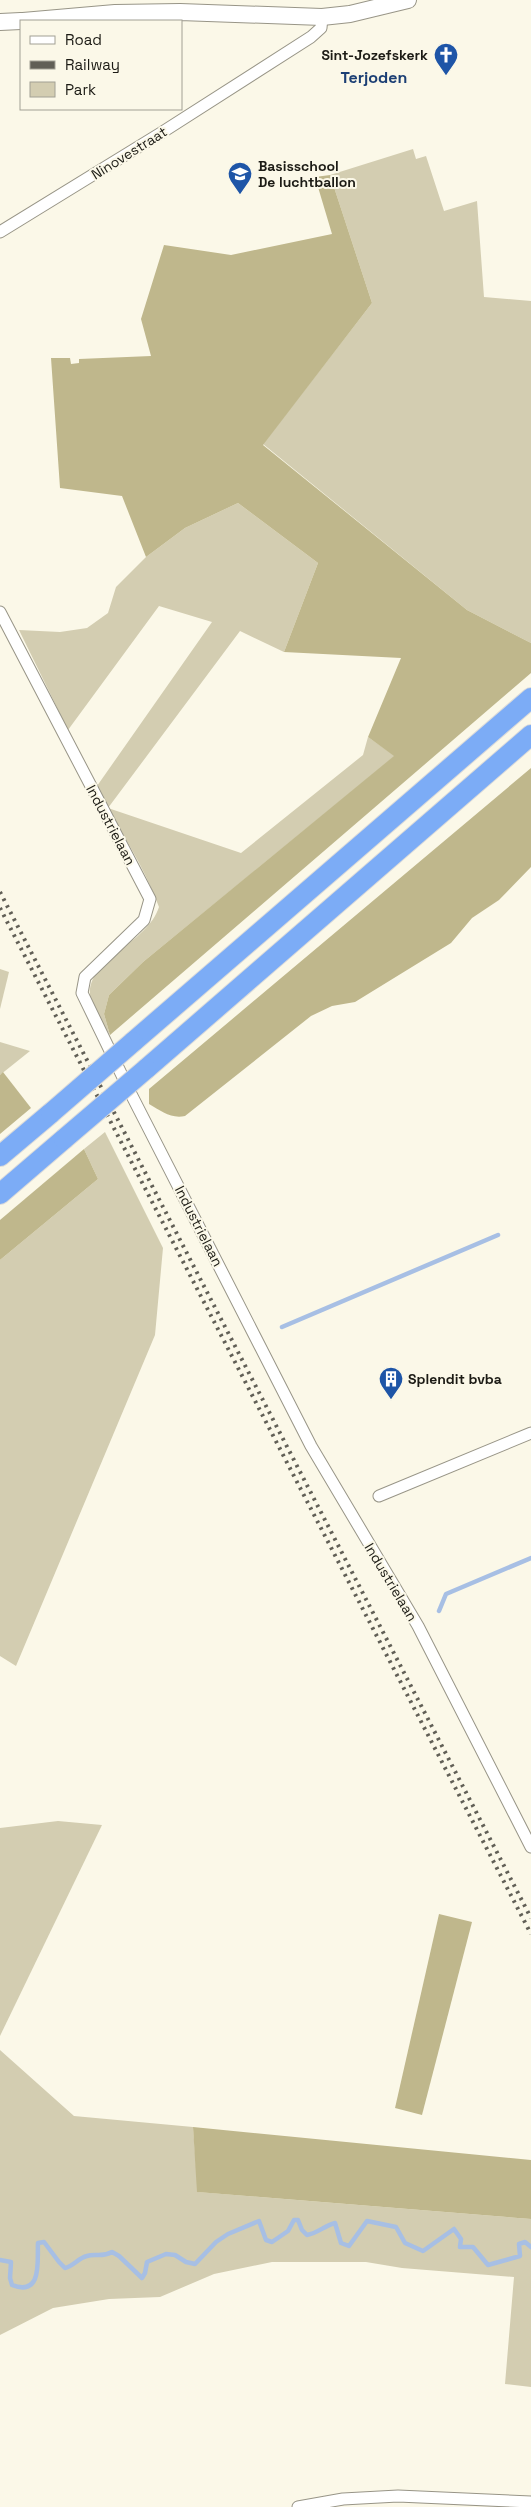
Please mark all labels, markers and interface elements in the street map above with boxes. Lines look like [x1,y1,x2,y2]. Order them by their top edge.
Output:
legend [20,20,182,110]
text: Road [65,30,102,49]
church icon: Sint-Jozefskerk [433,42,459,76]
place label: Sint-Jozefskerk [321,46,428,64]
text: Railway [65,55,120,74]
district label: Terjoden [341,67,407,88]
text: Park [65,80,96,99]
street label: Ninovestraat [88,123,170,183]
place label: Basisschool De luchtballon [258,157,356,191]
school or university icon: Basisschool De luchtballon [227,161,253,195]
street label: Industrielaan [82,782,140,868]
street label: Industrielaan [171,1183,227,1269]
building icon: Splendit bvba [378,1366,404,1400]
place label: Splendit bvba [408,1370,502,1388]
street label: Industrielaan [361,1539,421,1625]

